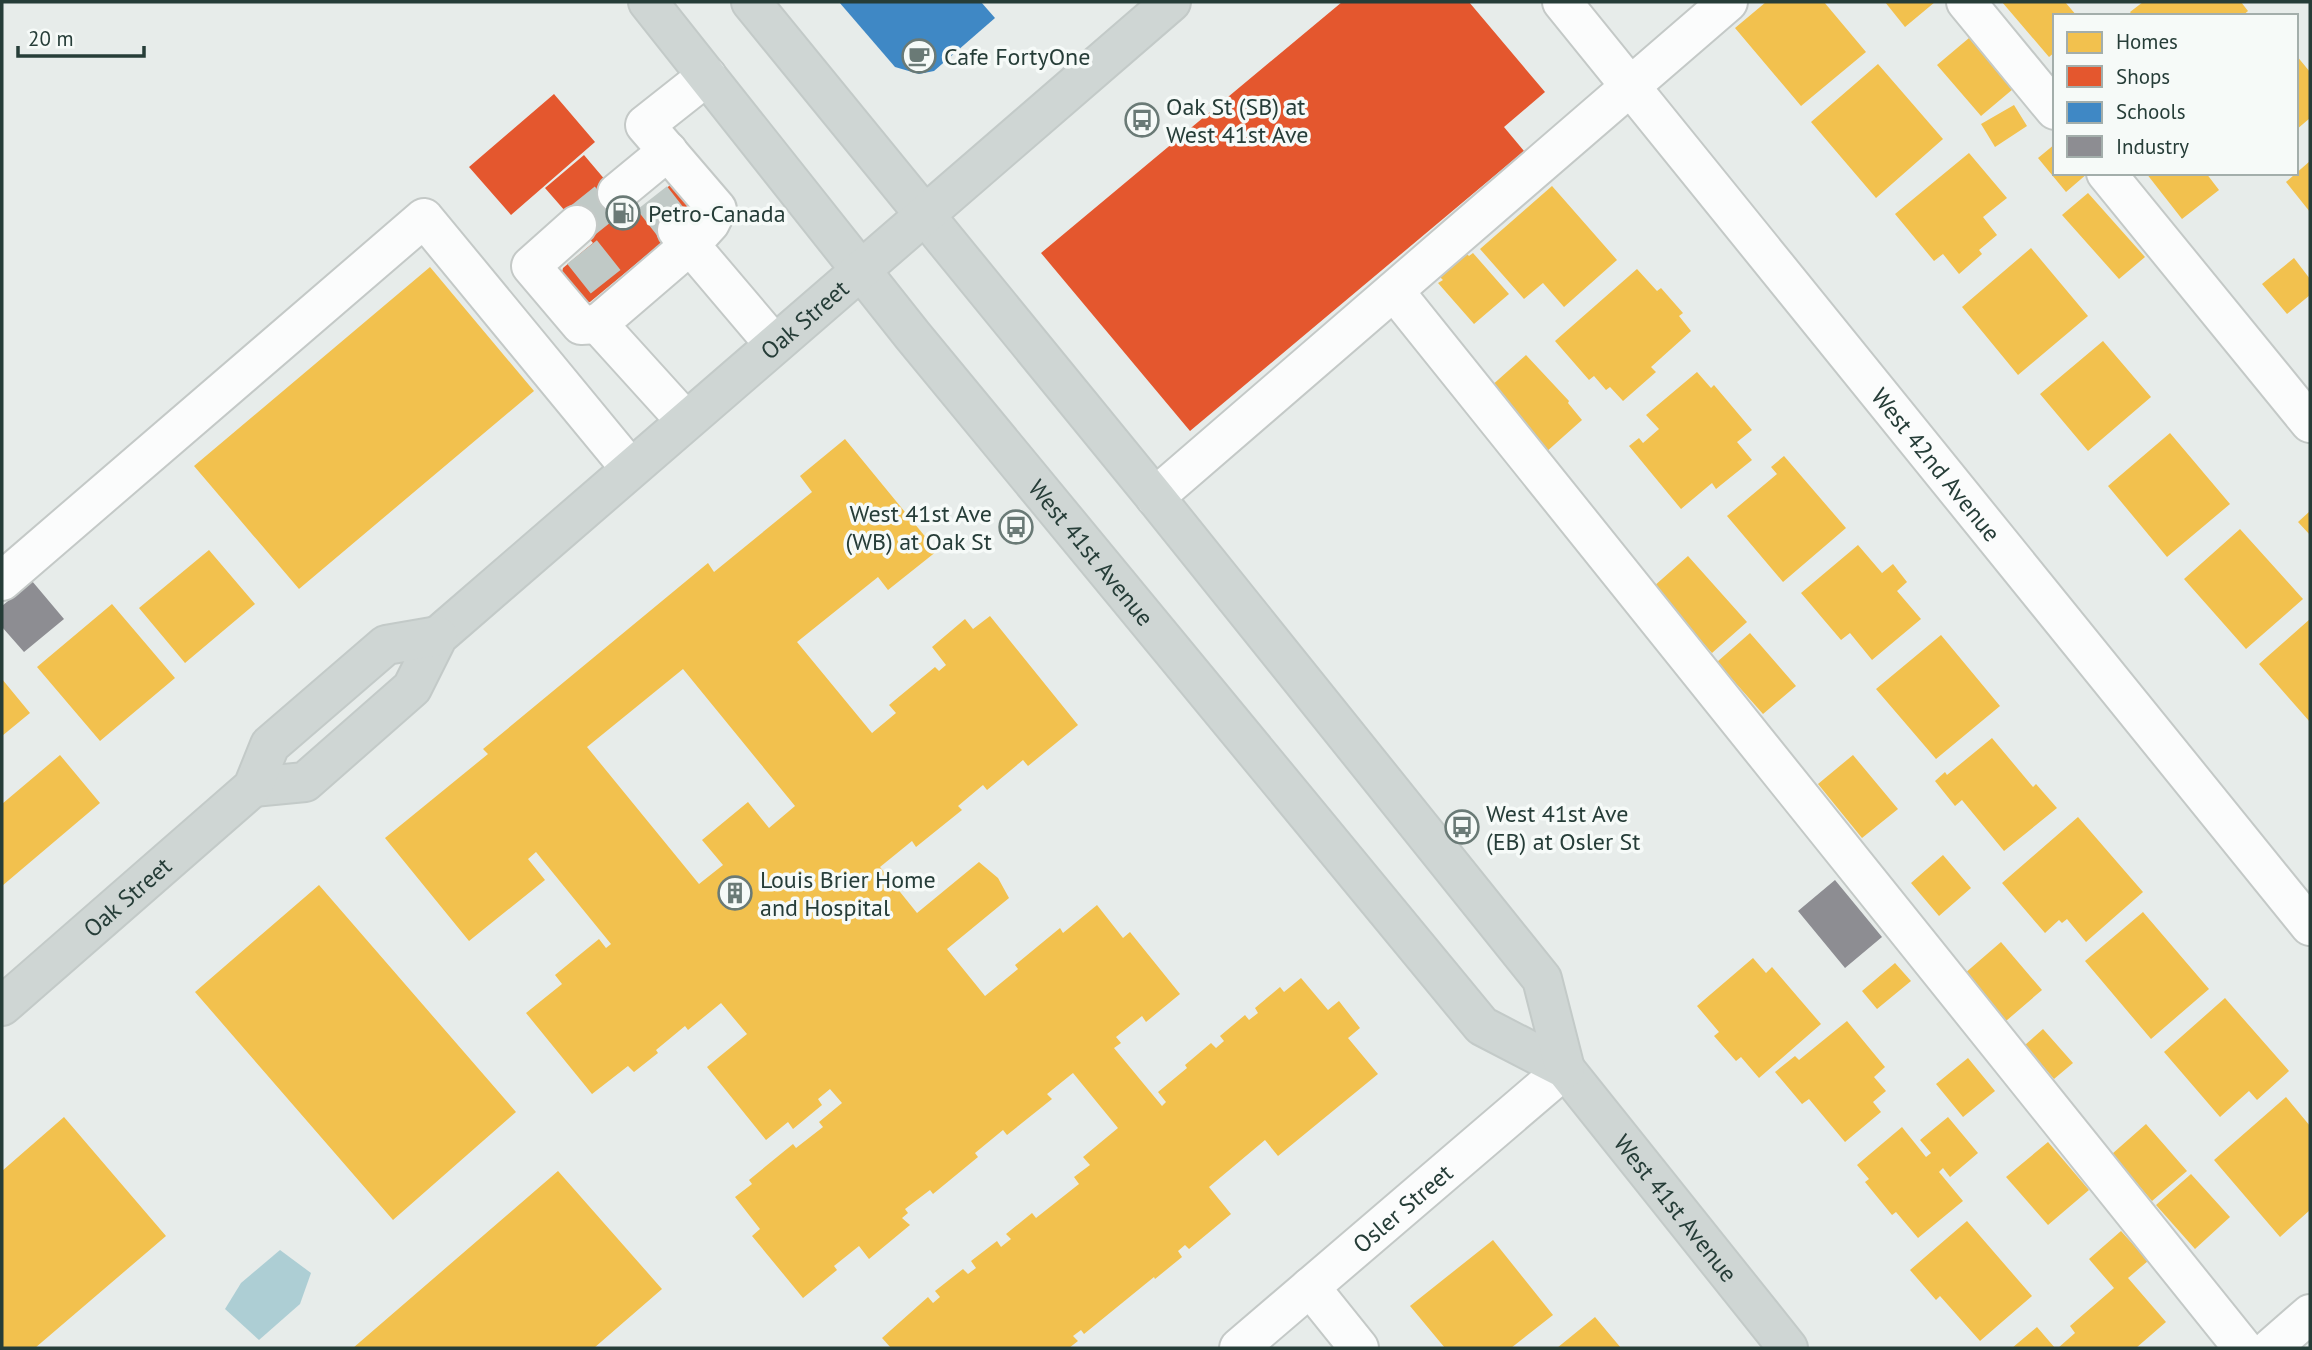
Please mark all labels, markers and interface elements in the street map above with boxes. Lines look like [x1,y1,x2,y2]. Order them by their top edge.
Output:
scale bar [18,14,144,58]
legend [2053,14,2298,175]
text: 20 m [28,25,74,52]
text: Homes [2116,28,2178,55]
cafe icon: Cafe FortyOne [900,37,938,75]
place label: Cafe FortyOne [944,41,1090,72]
text: Shops [2116,63,2170,90]
place label: Oak St (SB) at West 41st Ave [1166,91,1308,150]
text: Schools [2116,98,2186,125]
bus stop icon: Oak St (SB) at West 41st Ave [1123,101,1161,139]
text: Industry [2116,133,2189,160]
fuel station icon: Petro-Canada [604,194,642,232]
place label: Petro-Canada [648,198,786,229]
street label: Oak Street [754,273,855,366]
street label: West 42nd Avenue [1865,381,2008,548]
street label: West 41st Avenue [1022,473,1161,632]
place label: West 41st Ave (WB) at Oak St [845,498,992,557]
bus stop icon: West 41st Ave (WB) at Oak St [997,508,1035,546]
place label: West 41st Ave (EB) at Osler St [1486,798,1640,857]
bus stop icon: West 41st Ave (EB) at Osler St [1443,808,1481,846]
street label: Oak Street [77,850,178,944]
place label: Louis Brier Home and Hospital [760,864,936,923]
building icon: Louis Brier Home and Hospital [716,874,754,912]
street label: West 41st Avenue [1607,1128,1745,1288]
street label: Osler Street [1346,1157,1459,1260]

